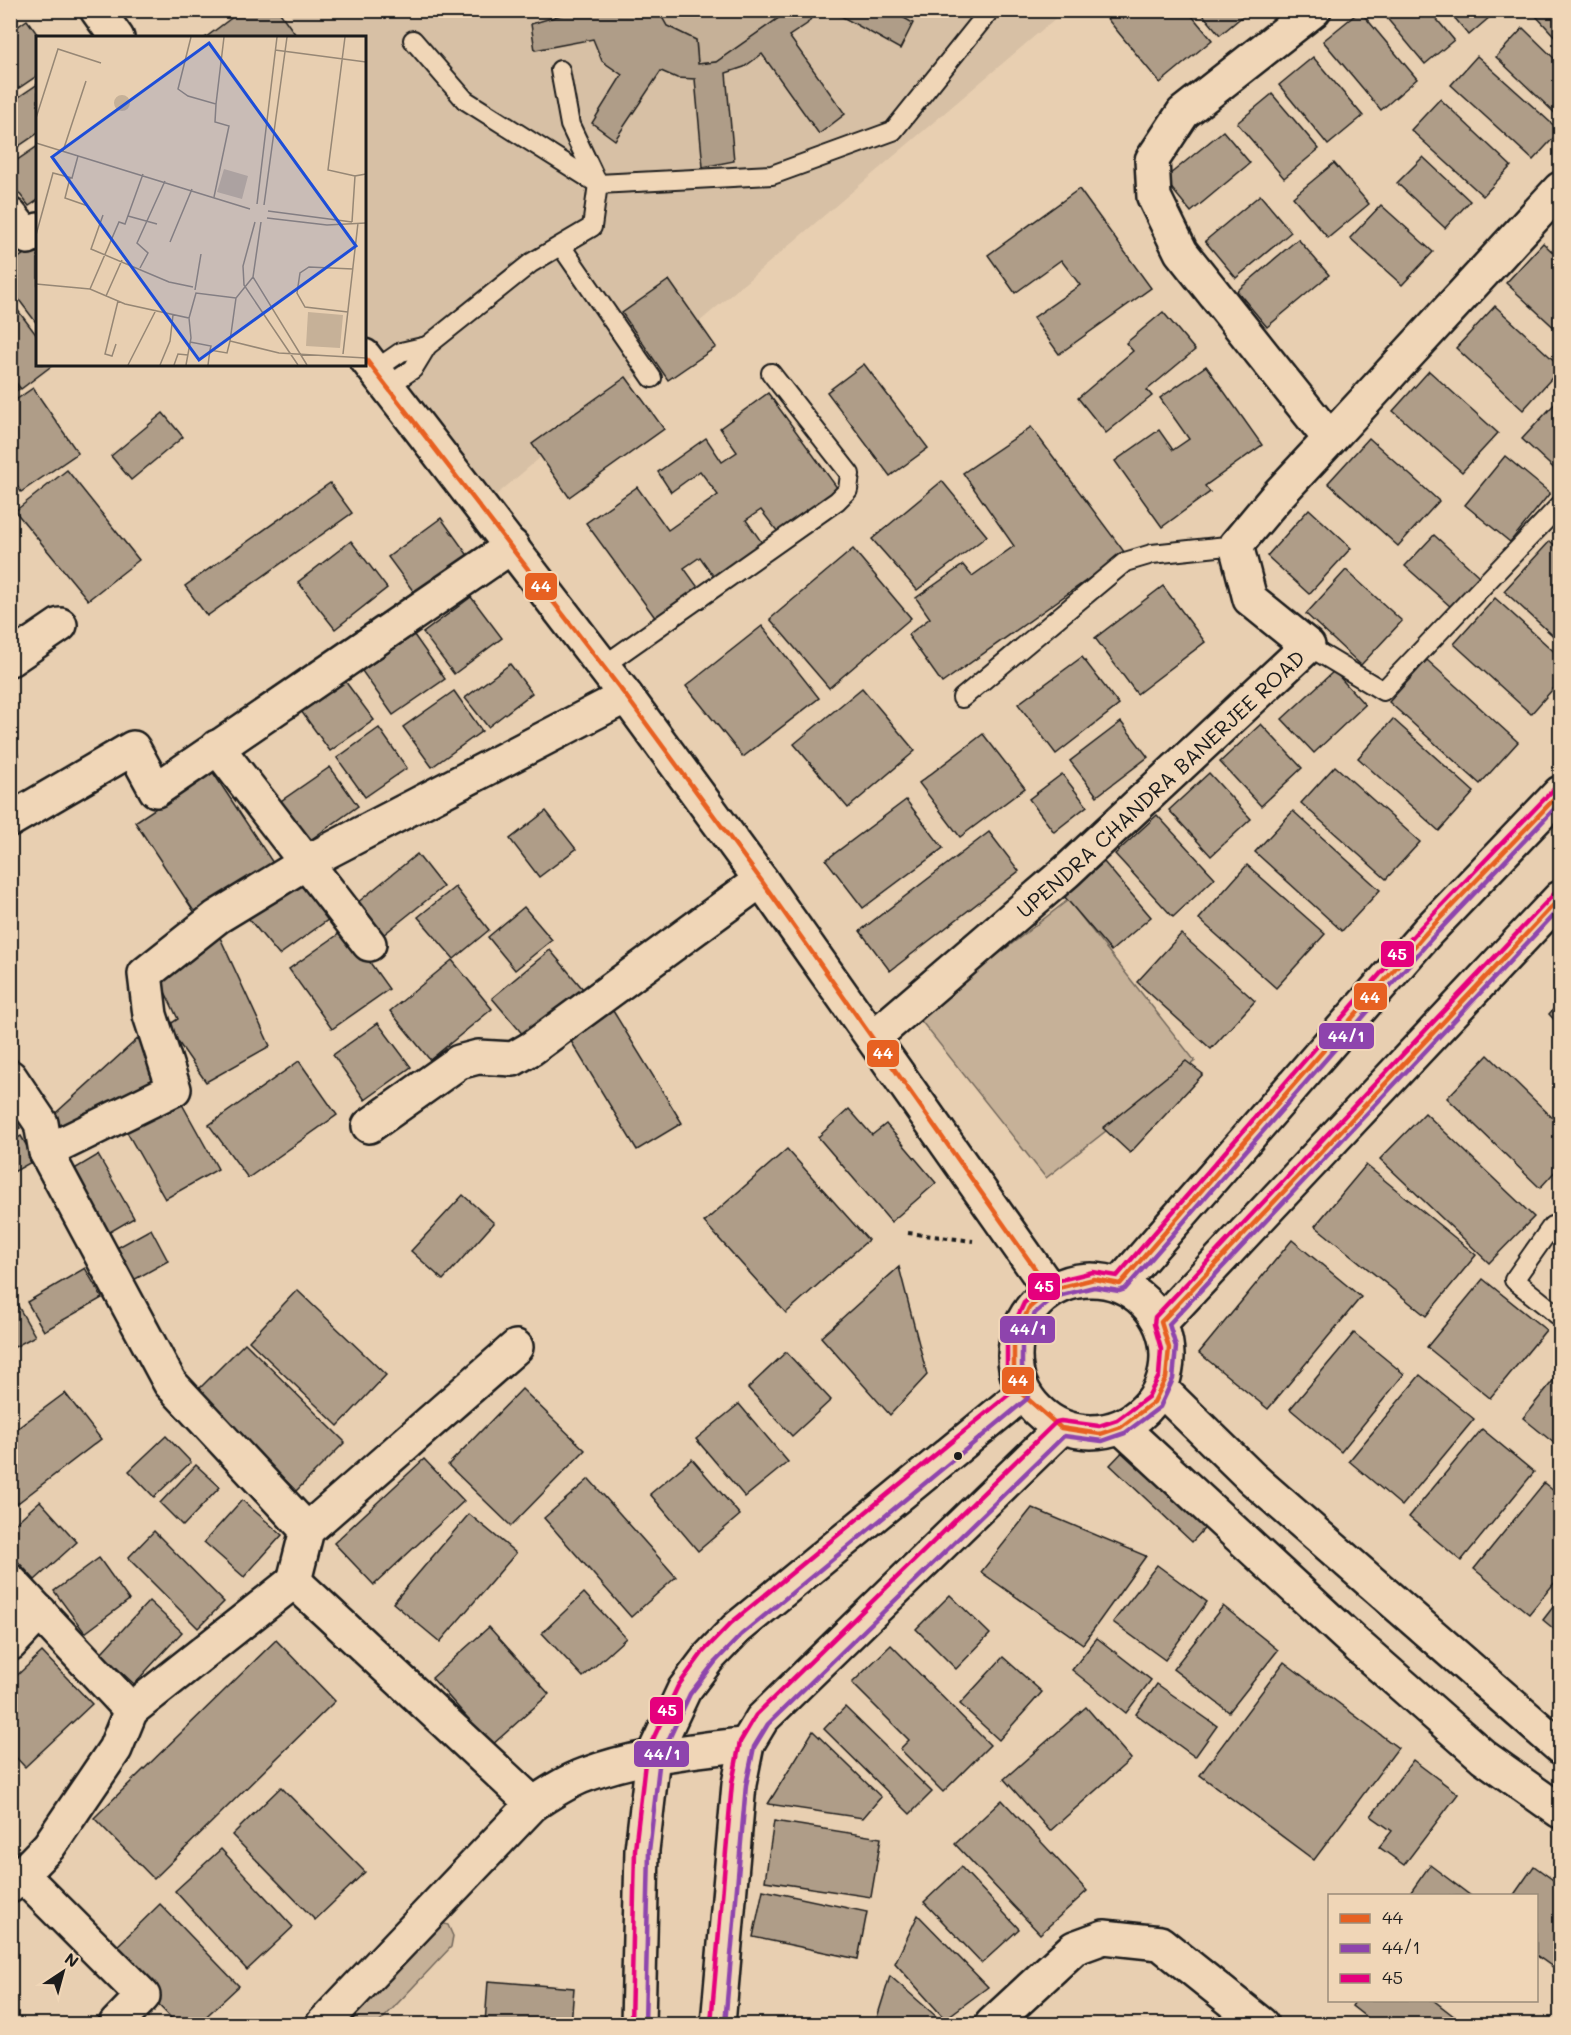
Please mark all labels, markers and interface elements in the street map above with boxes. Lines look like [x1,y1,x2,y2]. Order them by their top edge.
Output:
inset map [36,36,366,366]
line badge: 44 [524,572,558,601]
text: 44 [531,575,551,596]
street label: UPENDRA CHANDRA BANERJEE ROAD [1010,643,1310,923]
line badge: 45 [1380,940,1415,968]
text: 45 [1387,943,1407,964]
line badge: 44 [1353,982,1388,1011]
text: 44 [1360,986,1380,1007]
line badge: 44/1 [1318,1022,1375,1050]
text: 44/1 [1328,1025,1364,1046]
line badge: 44 [866,1039,900,1068]
text: 44 [873,1042,893,1063]
line badge: 45 [1027,1272,1061,1301]
text: 45 [1034,1275,1054,1296]
line badge: 44/1 [999,1315,1056,1344]
text: 44/1 [1010,1318,1046,1339]
line badge: 44 [1001,1366,1035,1395]
text: 44 [1008,1369,1028,1390]
unlabelled marker [952,1450,964,1462]
line badge: 45 [649,1696,684,1725]
text: 45 [657,1699,677,1720]
line badge: 44/1 [633,1740,690,1768]
text: 44/1 [644,1743,680,1764]
legend [1328,1894,1538,2002]
text: 44 [1382,1905,1404,1929]
text: 44/1 [1382,1935,1421,1959]
north arrow [33,1942,93,2002]
text: N [61,1947,83,1972]
text: 45 [1382,1965,1403,1989]

